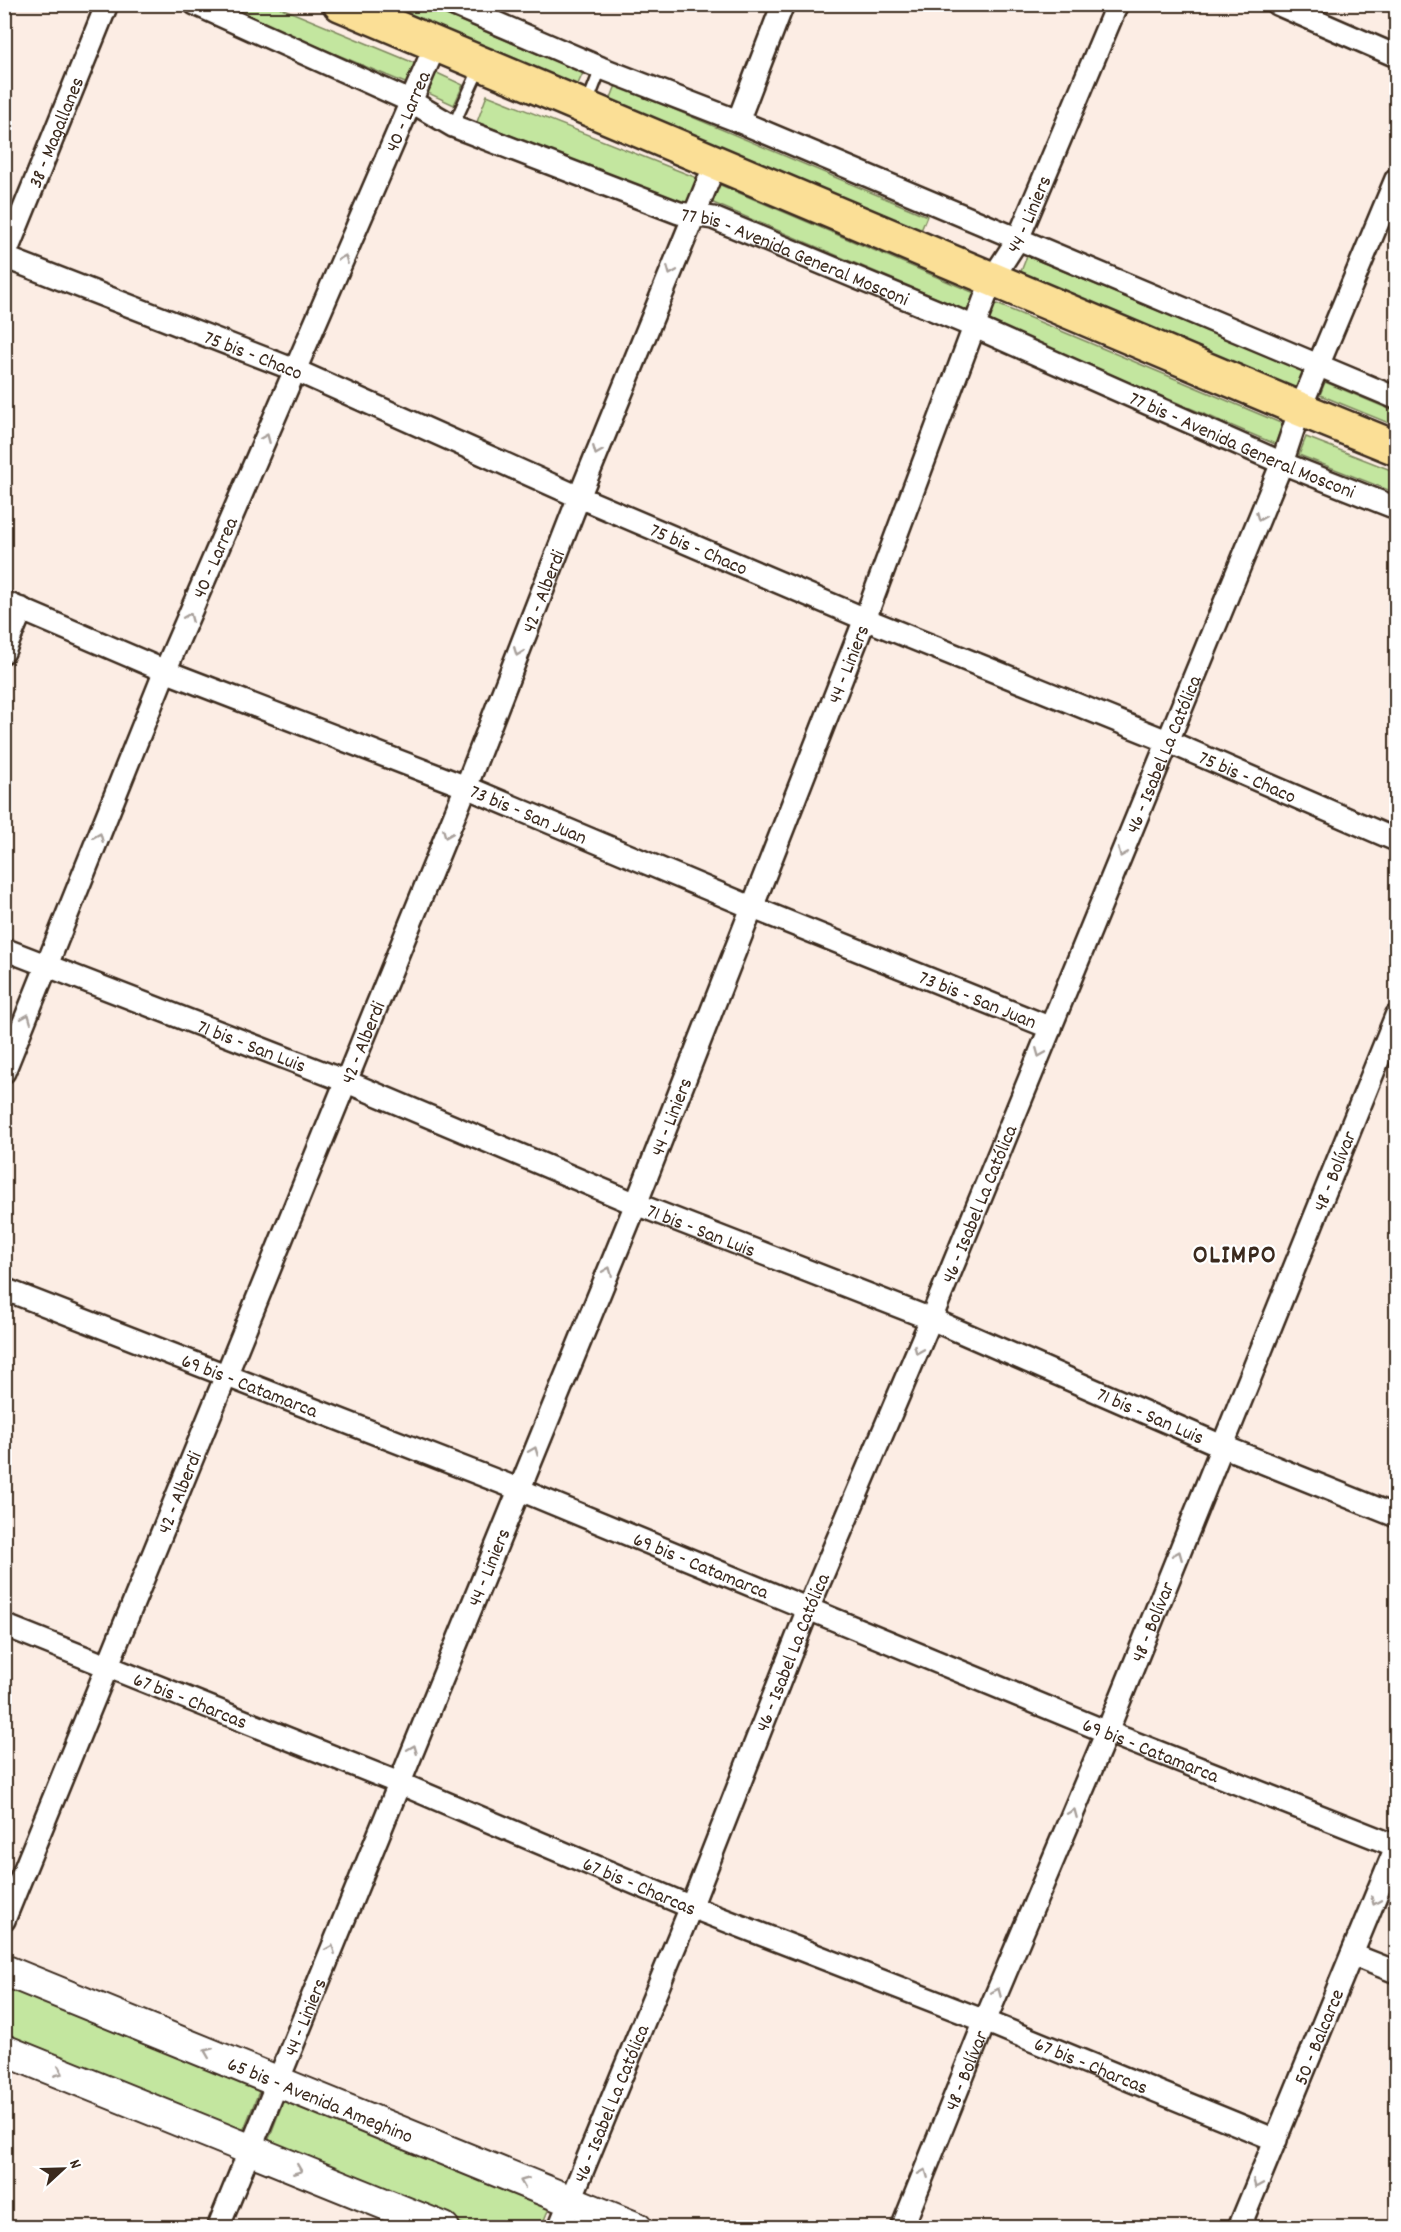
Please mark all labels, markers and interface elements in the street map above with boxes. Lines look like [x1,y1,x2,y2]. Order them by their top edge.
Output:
street label: 40 - Larrea [380,67,440,157]
street label: 38 - Magallanes [23,73,93,193]
street label: 44 - Liniers [1001,172,1060,260]
street label: 77 bis - Avenida General Mosconi [679,202,913,315]
one-way arrow [336,255,348,266]
one-way arrow [666,265,678,276]
street label: 75 bis - Chaco [199,325,307,389]
street label: 77 bis - Avenida General Mosconi [1124,386,1359,508]
one-way arrow [259,433,271,444]
one-way arrow [592,445,604,456]
one-way arrow [1255,511,1267,522]
street label: 40 - Larrea [187,513,247,603]
street label: 75 bis - Chaco [645,518,751,584]
street label: 42 - Alberdi [516,546,574,638]
one-way arrow [182,612,194,623]
street label: 44 - Liniers [822,622,878,708]
one-way arrow [513,646,525,657]
street label: 46 - Isabel La Católica [1121,671,1211,838]
street label: 75 bis - Chaco [1193,745,1300,812]
street label: 73 bis - San Juan [465,779,591,853]
one-way arrow [442,828,454,839]
one-way arrow [92,832,104,843]
one-way arrow [1117,847,1129,858]
street label: 73 bis - San Juan [914,965,1040,1038]
street label: 42 - Alberdi [335,998,394,1089]
one-way arrow [20,1013,32,1024]
street label: 71 bis - San Luis [193,1014,309,1082]
one-way arrow [1035,1047,1047,1058]
street label: 44 - Liniers [645,1074,701,1161]
street label: 46 - Isabel La Católica [936,1121,1026,1288]
street label: 48 - Bolívar [1308,1127,1365,1216]
street label: 71 bis - San Luis [642,1199,759,1266]
district label: OLIMPO [1193,1238,1277,1275]
one-way arrow [601,1266,613,1277]
one-way arrow [913,1344,925,1355]
street label: 69 bis - Catamarca [177,1348,322,1427]
street label: 71 bis - San Luis [1092,1382,1208,1453]
one-way arrow [527,1447,539,1458]
street label: 42 - Alberdi [152,1448,211,1539]
street label: 44 - Liniers [462,1525,519,1611]
street label: 69 bis - Catamarca [628,1527,773,1608]
one-way arrow [1171,1550,1183,1561]
street label: 46 - Isabel La Católica [750,1569,839,1737]
street label: 48 - Bolívar [1126,1578,1183,1667]
street label: 67 bis - Charcas [128,1667,251,1738]
street label: 69 bis - Catamarca [1077,1712,1223,1792]
one-way arrow [406,1744,418,1755]
one-way arrow [1065,1808,1077,1819]
street label: 67 bis - Charcas [578,1852,699,1925]
one-way arrow [1370,1895,1382,1906]
one-way arrow [324,1944,336,1955]
street label: 44 - Liniers [278,1975,335,2061]
street label: 50 - Balcarce [1288,1985,1353,2090]
one-way arrow [990,1988,1002,1999]
street label: 46 - Isabel La Católica [568,2020,658,2188]
street label: 48 - Bolívar [939,2026,997,2116]
street label: 67 bis - Charcas [1029,2032,1151,2103]
one-way arrow [203,2047,214,2059]
street label: 65 bis - Avenida Ameghino [223,2052,417,2152]
one-way arrow [52,2065,63,2077]
north arrow [33,2139,93,2199]
text: N [62,2156,87,2172]
one-way arrow [292,2162,302,2175]
one-way arrow [917,2168,929,2179]
one-way arrow [520,2177,531,2189]
one-way arrow [1253,2177,1265,2188]

